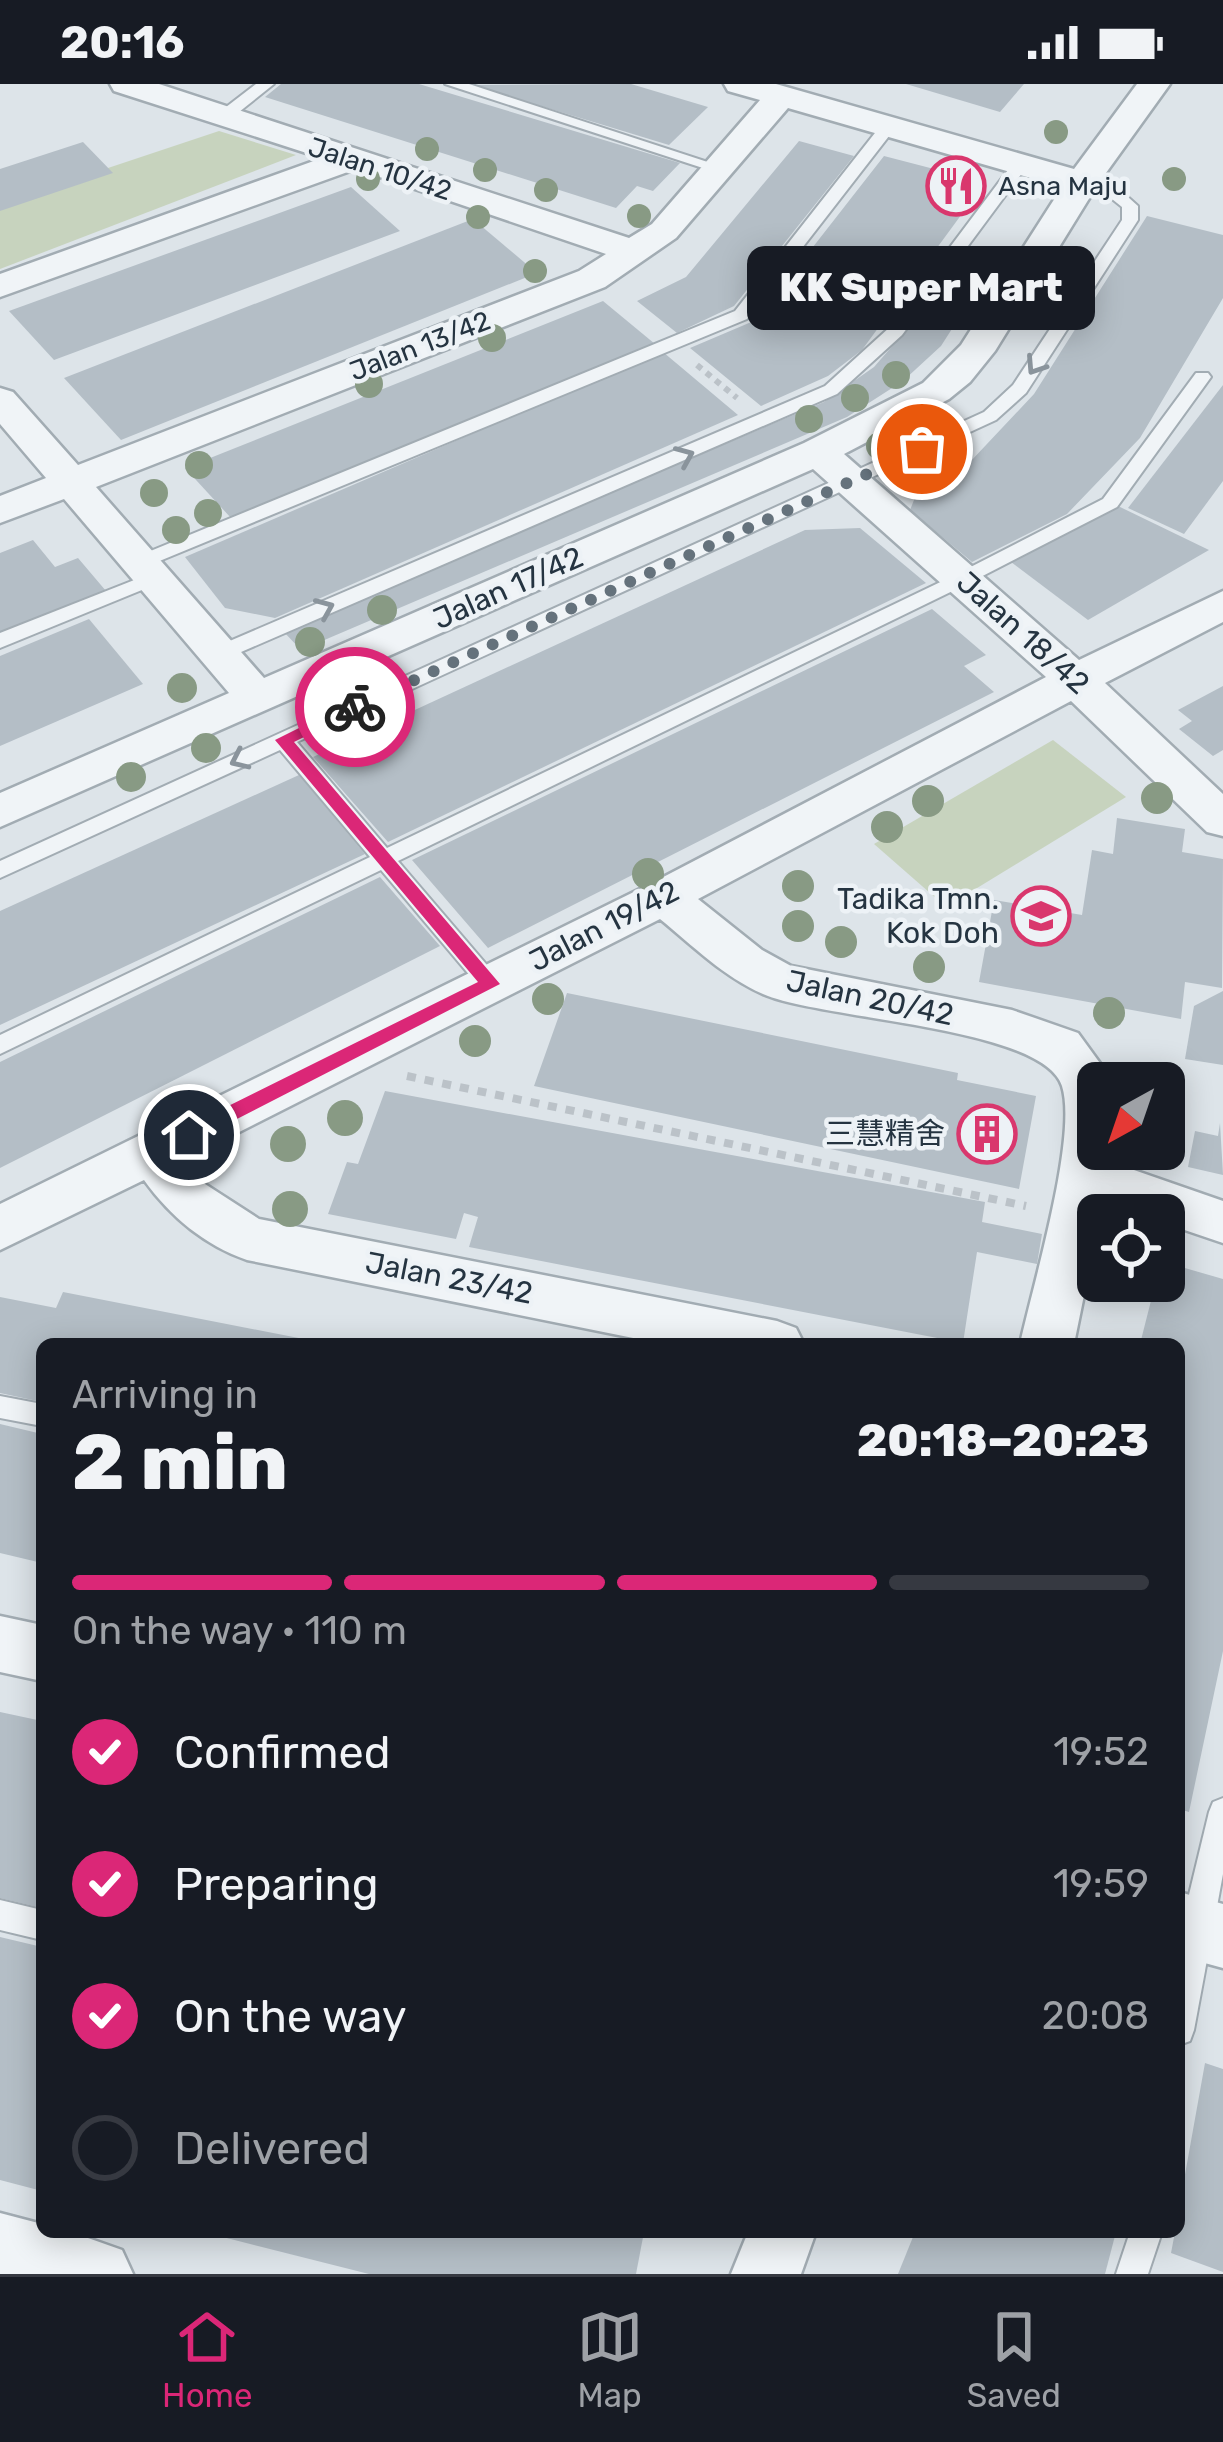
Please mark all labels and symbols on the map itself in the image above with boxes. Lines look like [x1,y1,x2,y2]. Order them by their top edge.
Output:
street label: Jalan 10/42 [304,131,456,207]
restaurant icon: Asna Maju [925,155,987,217]
place label: Asna Maju [998,170,1127,202]
callout: KK Super Mart [748,245,1096,329]
street label: Jalan 13/42 [345,305,495,387]
one-way arrow [1027,353,1049,375]
pin [871,398,973,500]
one-way arrow [673,446,694,470]
street label: Jalan 17/42 [428,539,588,637]
street label: Jalan 18/42 [949,564,1097,702]
one-way arrow [314,598,335,622]
courier [295,647,415,767]
one-way arrow [230,746,251,769]
street label: Jalan 19/42 [523,873,685,979]
place label: Tadika Tmn. Kok Doh [837,881,999,951]
school or university icon: Tadika Tmn. Kok Doh [1010,885,1072,947]
street label: Jalan 20/42 [783,963,957,1033]
north arrow [1077,1062,1185,1170]
pin [138,1084,240,1186]
building icon: 三慧精舍 [956,1103,1018,1165]
place label: 三慧精舍 [825,1116,945,1152]
street label: Jalan 23/42 [362,1244,536,1312]

